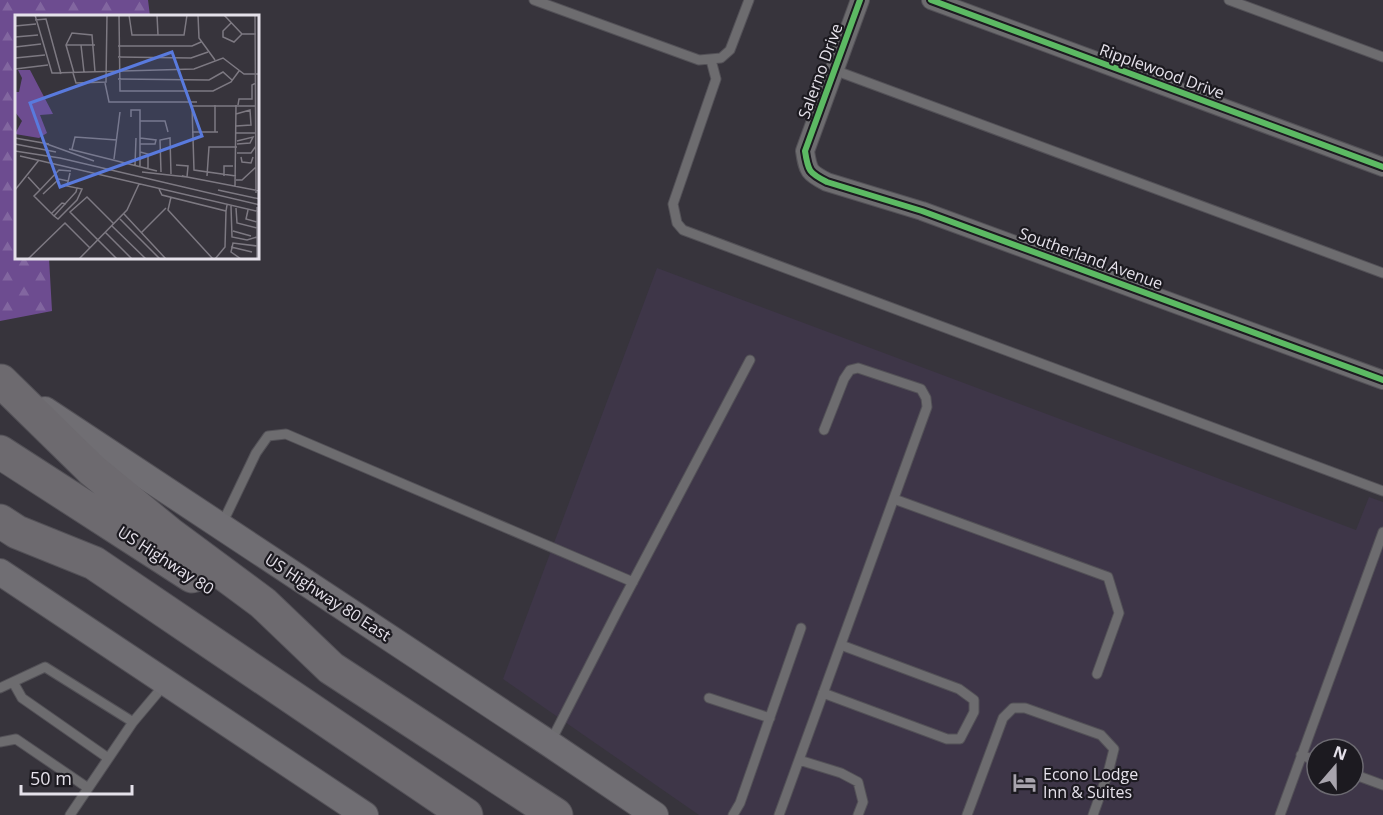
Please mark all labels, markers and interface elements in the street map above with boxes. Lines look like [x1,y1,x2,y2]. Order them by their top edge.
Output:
inset map [15,15,260,260]
street label: Salerno Drive [793,20,847,122]
street label: Ripplewood Drive [1097,38,1227,104]
street label: Southerland Avenue [1016,222,1166,294]
street label: US Highway 80 [114,521,218,599]
street label: US Highway 80 East [261,548,395,646]
north arrow [1305,737,1365,797]
text: N [1330,740,1350,765]
scale bar [21,758,132,796]
place label: Econo Lodge Inn & Suites [1043,763,1138,803]
text: 50 m [30,766,72,790]
hotel icon: Econo Lodge Inn & Suites [1012,770,1038,796]

